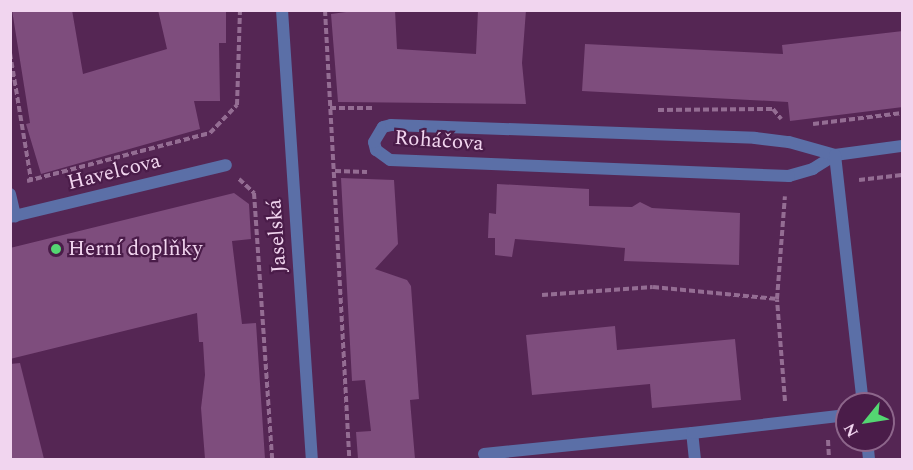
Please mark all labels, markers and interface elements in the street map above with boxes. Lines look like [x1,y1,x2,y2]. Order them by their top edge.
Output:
street label: Roháčova [394,125,484,157]
street label: Havelcova [65,148,163,196]
street label: Jaselská [262,198,292,274]
place label: Herní doplňky [68,236,203,262]
marker: Herní doplňky [49,242,63,256]
north arrow [835,392,895,452]
text: N [837,418,865,442]

